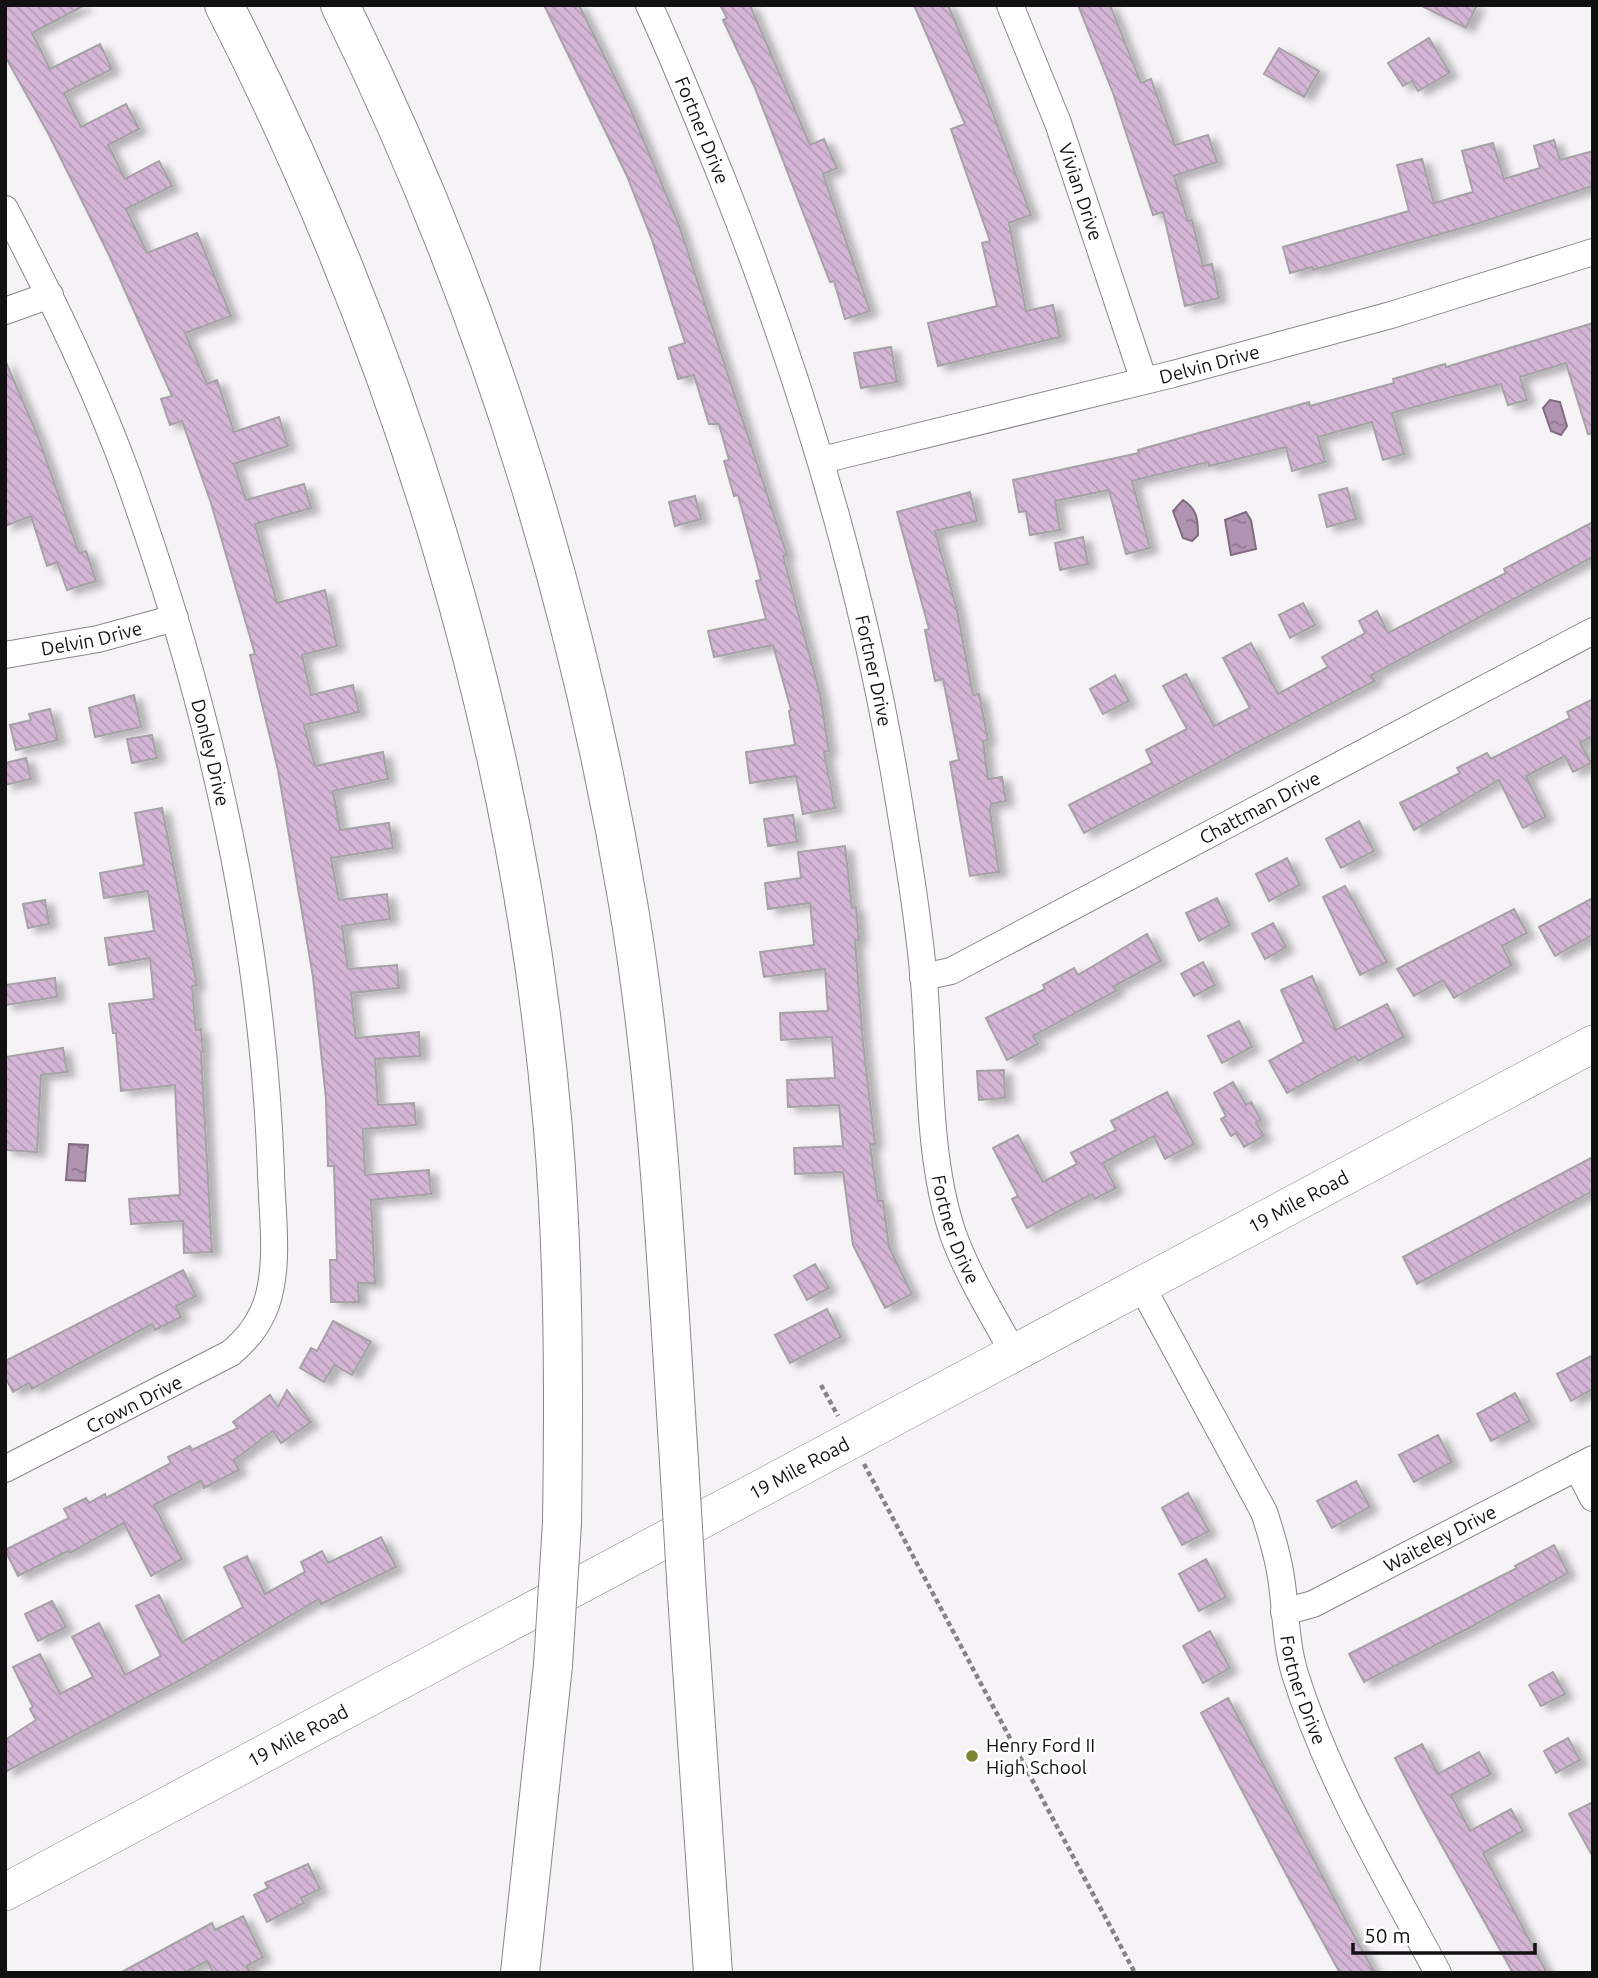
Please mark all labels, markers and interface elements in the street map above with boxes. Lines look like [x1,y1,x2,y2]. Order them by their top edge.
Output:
street label: Fortner Drive [671,73,734,187]
street label: Vivian Drive [1055,140,1107,243]
street label: Delvin Drive [1157,340,1262,388]
street label: Fortner Drive [851,613,896,728]
street label: Delvin Drive [39,617,144,660]
street label: Donley Drive [187,697,234,808]
street label: Chattman Drive [1196,767,1324,848]
street label: 19 Mile Road [1244,1166,1352,1237]
street label: Fortner Drive [928,1173,984,1287]
street label: Crown Drive [82,1370,186,1438]
street label: 19 Mile Road [745,1432,853,1504]
street label: Waiteley Drive [1380,1500,1500,1576]
street label: Fortner Drive [1276,1634,1331,1748]
street label: 19 Mile Road [244,1700,352,1771]
place label: Henry Ford II High School [986,1734,1095,1778]
marker: Henry Ford II High School [964,1748,980,1764]
scale bar [1353,1912,1535,1956]
text: 50 m [1364,1923,1411,1947]

